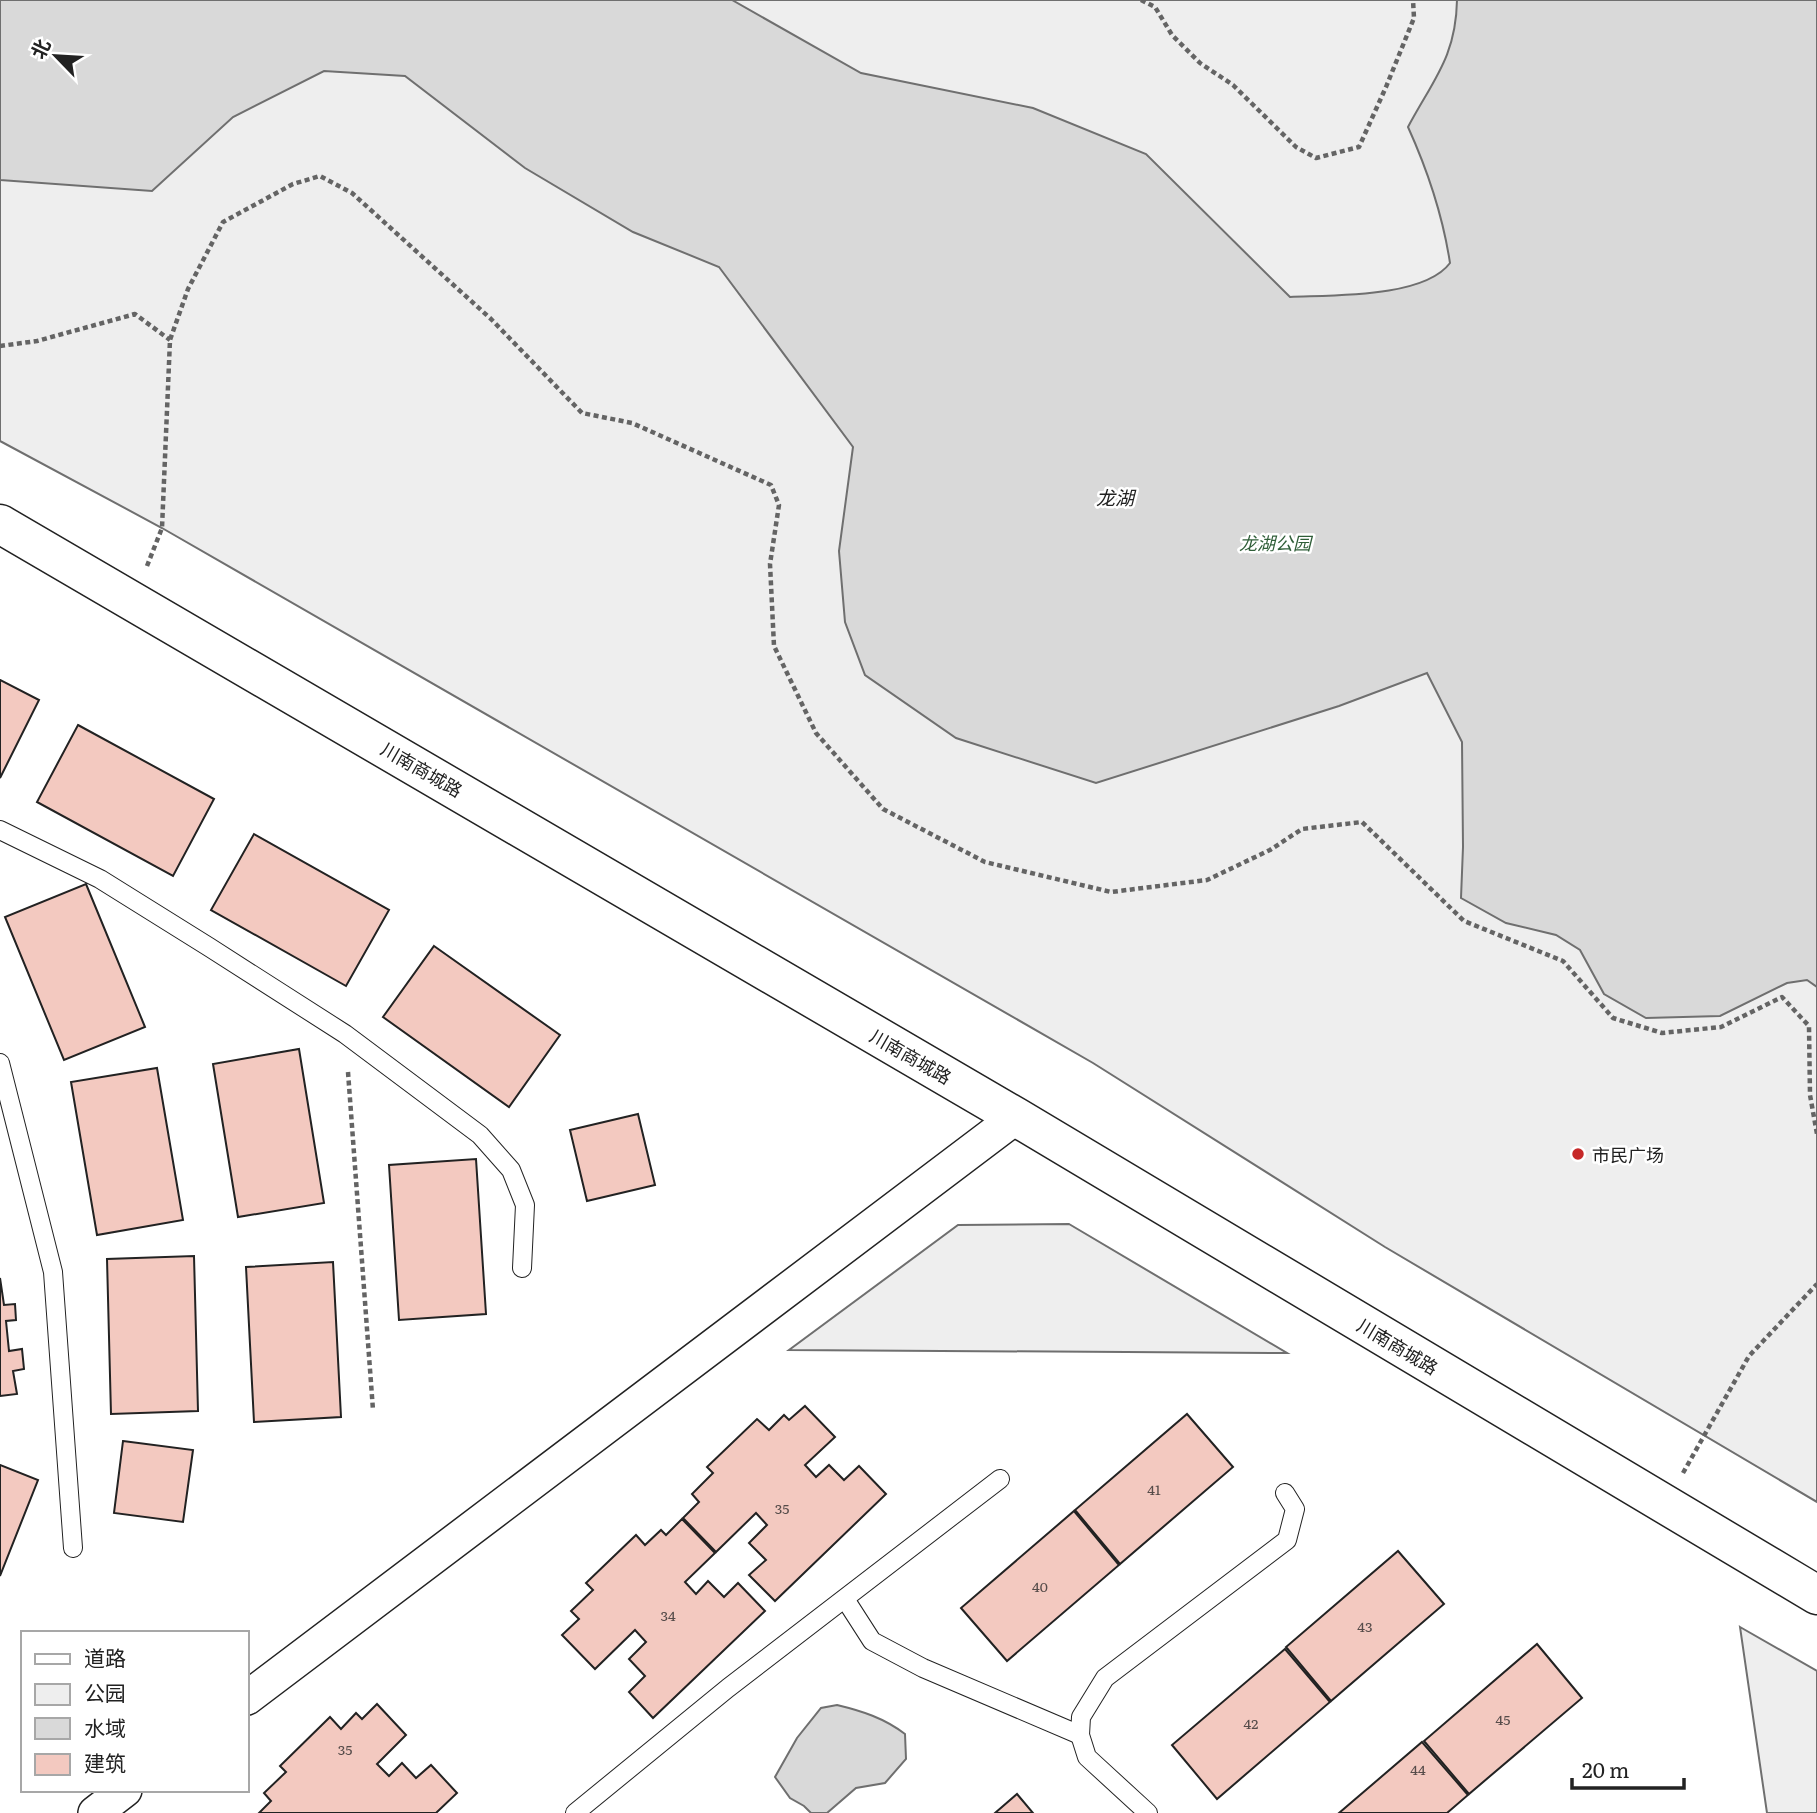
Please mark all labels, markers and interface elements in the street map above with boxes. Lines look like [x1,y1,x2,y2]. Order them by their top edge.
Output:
north arrow [21,21,91,91]
text: 北 [23,34,56,63]
water label: 龙湖 [1096,483,1137,511]
park label: 龙湖公园 [1239,529,1314,556]
street label: 川南商城路 [376,735,468,803]
street label: 川南商城路 [865,1022,957,1090]
place label: 市民广场 [1592,1141,1664,1168]
marker: 市民广场 [1570,1146,1586,1162]
street label: 川南商城路 [1352,1311,1444,1381]
house number: 41 [1147,1479,1161,1499]
house number: 35 [775,1498,789,1518]
house number: 40 [1032,1576,1048,1596]
house number: 34 [660,1605,676,1625]
house number: 43 [1357,1616,1373,1636]
legend [21,1631,248,1792]
text: 道路 [84,1641,126,1672]
text: 公园 [84,1676,126,1707]
house number: 45 [1496,1709,1510,1729]
text: 水域 [84,1711,126,1742]
house number: 42 [1244,1713,1258,1733]
house number: 35 [338,1739,352,1759]
text: 建筑 [84,1746,126,1777]
scale bar [1572,1746,1684,1790]
text: 20 m [1582,1753,1629,1784]
house number: 44 [1410,1759,1426,1779]

